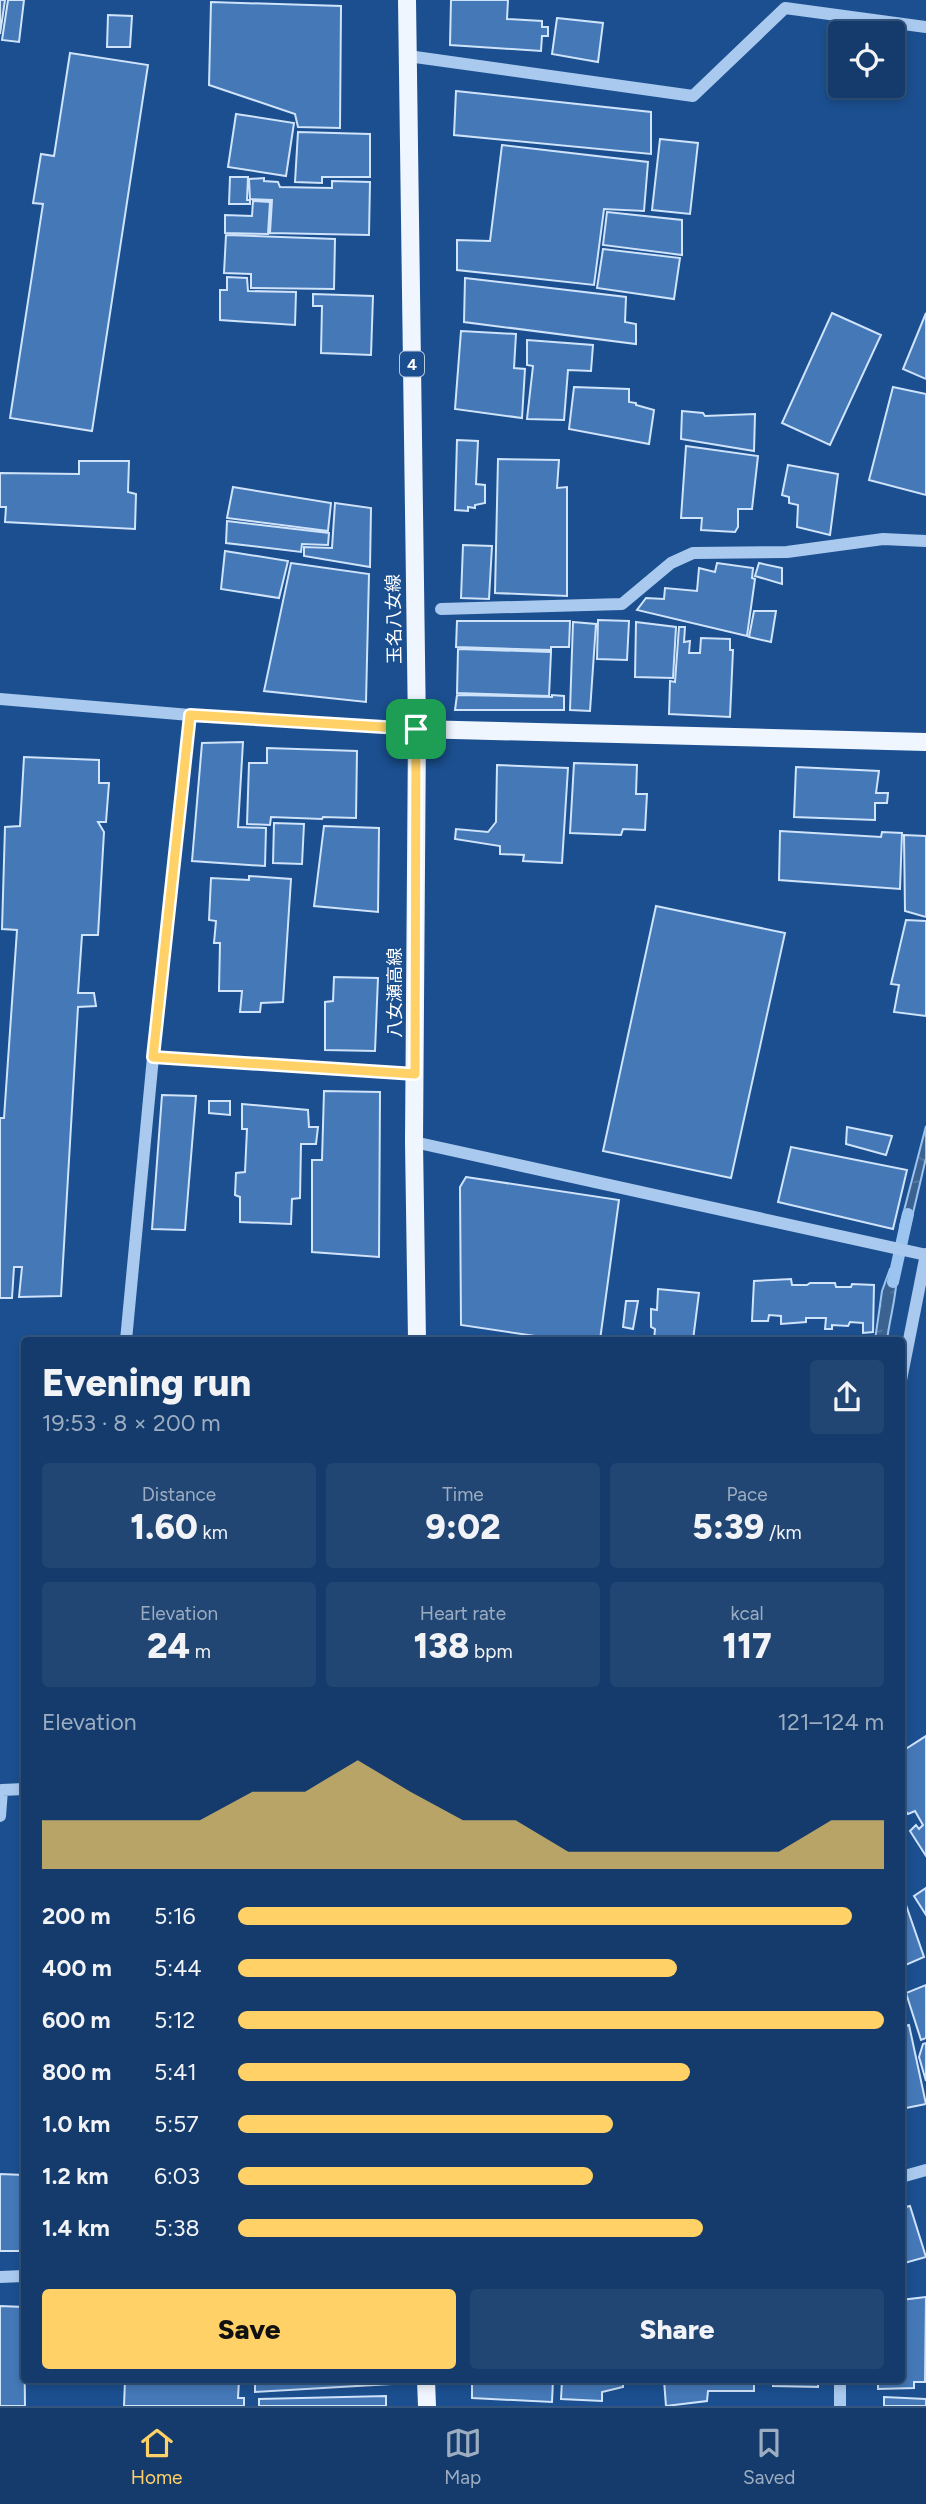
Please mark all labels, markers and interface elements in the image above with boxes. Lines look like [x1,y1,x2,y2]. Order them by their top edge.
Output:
map controls [828,21,905,98]
button: locate [828,21,905,98]
road number: 4 [400,352,424,376]
street label: 玉名八女線 [382,574,406,664]
pin [386,699,446,759]
icon: arrive [397,710,435,748]
street label: 八女瀬高線 [384,948,406,1038]
text: Evening run [42,1360,251,1406]
button: share [810,1360,884,1434]
text: 19:53 · 8 × 200 m [42,1409,221,1437]
text: Distance [142,1483,216,1506]
text: Time [442,1483,484,1506]
text: Pace [726,1483,768,1506]
text: 1.60 [130,1506,198,1548]
text: 9:02 [425,1506,501,1548]
text: 5:39 [692,1506,764,1548]
text: km [198,1521,228,1544]
text: /km [764,1521,802,1544]
text: Elevation [140,1602,218,1625]
text: Heart rate [420,1602,506,1625]
text: kcal [730,1602,764,1625]
text: 24 [147,1625,190,1667]
text: 138 [413,1625,469,1667]
text: 117 [722,1625,772,1667]
text: m [190,1640,211,1663]
text: bpm [469,1640,513,1663]
text: Elevation [42,1708,137,1736]
text: 121–124 m [778,1708,884,1736]
text: 200 m [42,1902,111,1930]
text: 5:16 [154,1902,196,1930]
text: 400 m [42,1954,112,1982]
text: 5:44 [154,1954,202,1982]
text: 600 m [42,2006,111,2034]
text: 5:12 [154,2006,195,2034]
text: 800 m [42,2058,111,2086]
text: 5:41 [154,2058,197,2086]
text: 1.0 km [42,2110,110,2138]
text: 5:57 [154,2110,199,2138]
text: 1.2 km [42,2162,109,2190]
text: 6:03 [154,2162,200,2190]
text: 1.4 km [42,2214,110,2242]
text: 5:38 [154,2214,200,2242]
button: Save [42,2289,456,2369]
button: Share [470,2289,884,2369]
tab: Home [131,2424,182,2489]
tab: Map [444,2424,482,2489]
tab: Saved [743,2424,795,2489]

